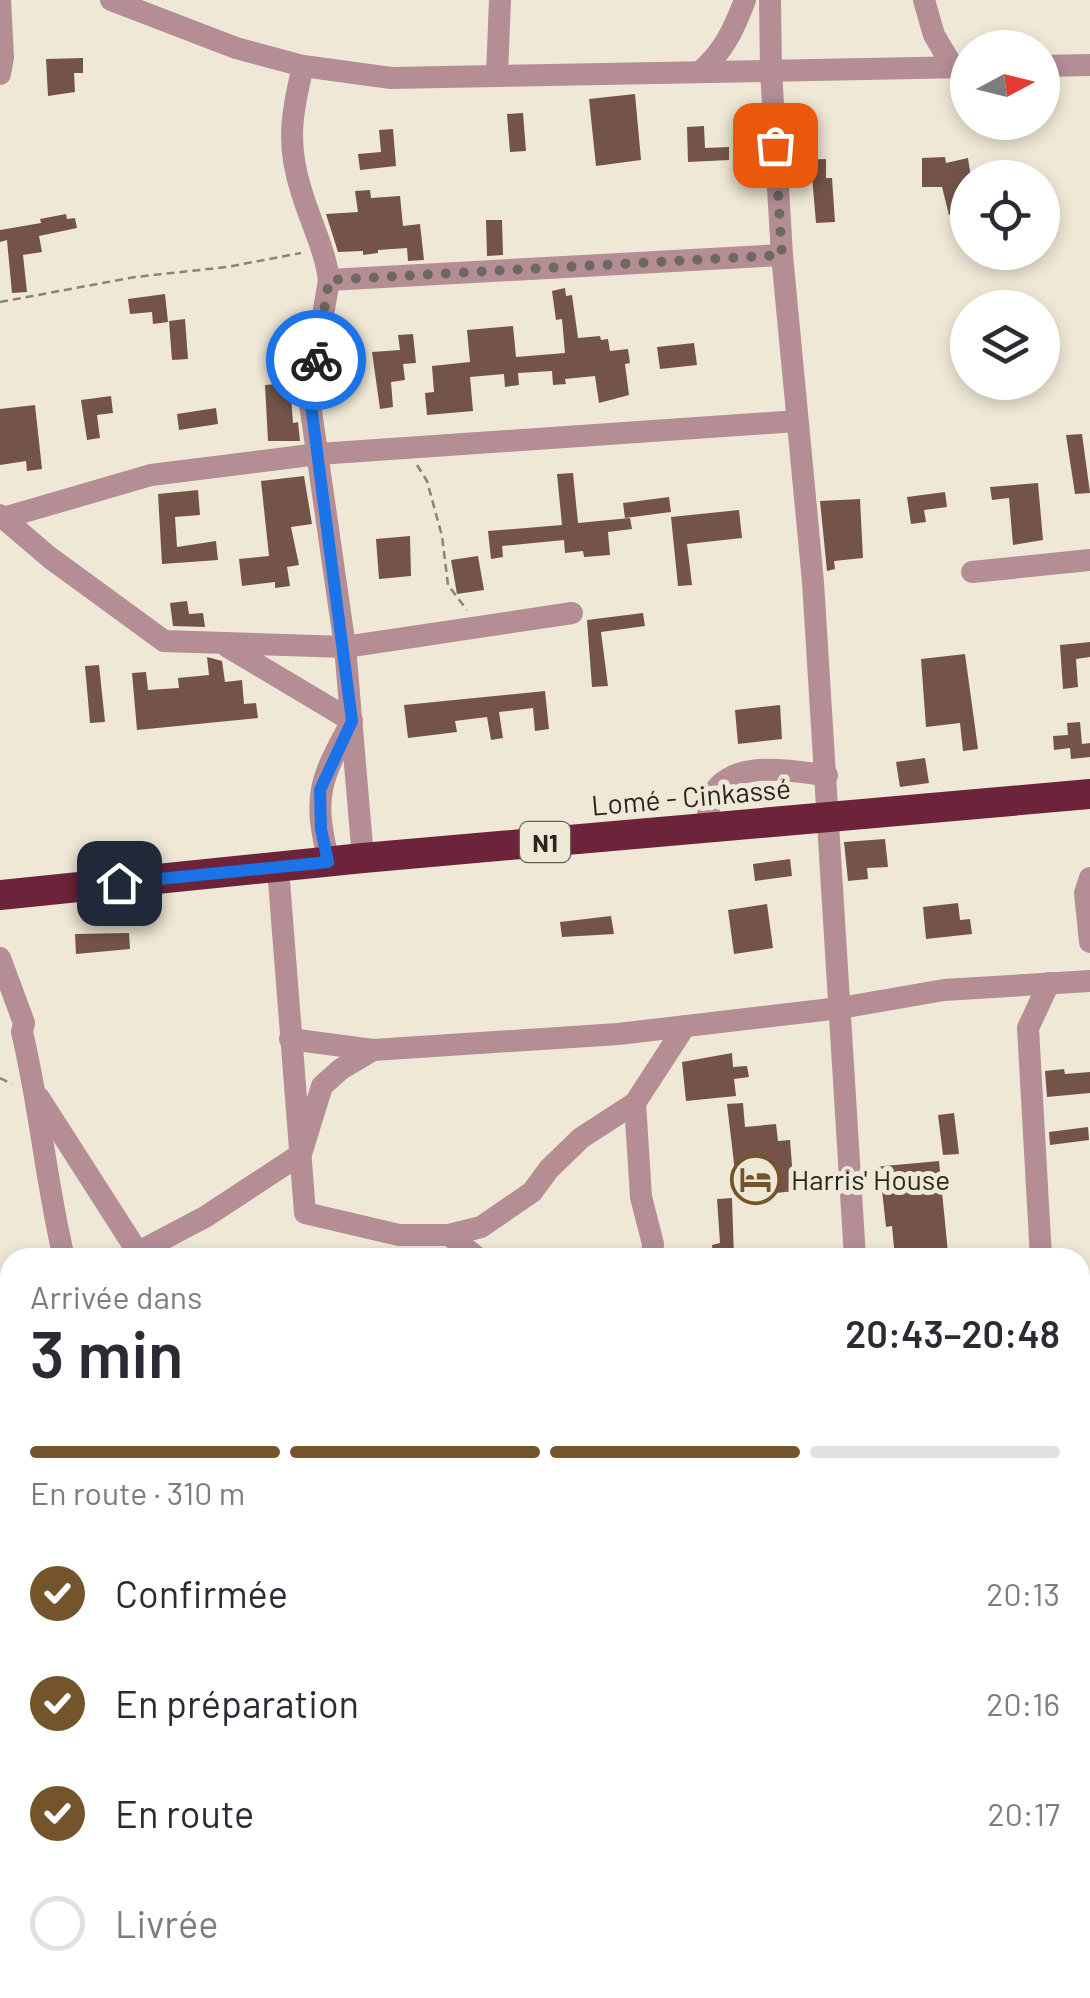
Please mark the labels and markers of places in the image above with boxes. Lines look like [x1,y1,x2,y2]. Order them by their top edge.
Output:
pin [733,103,818,188]
pin [77,841,162,926]
hotel icon: Harris' House [730,1153,782,1205]
place label: Harris' House [791,1162,950,1196]

